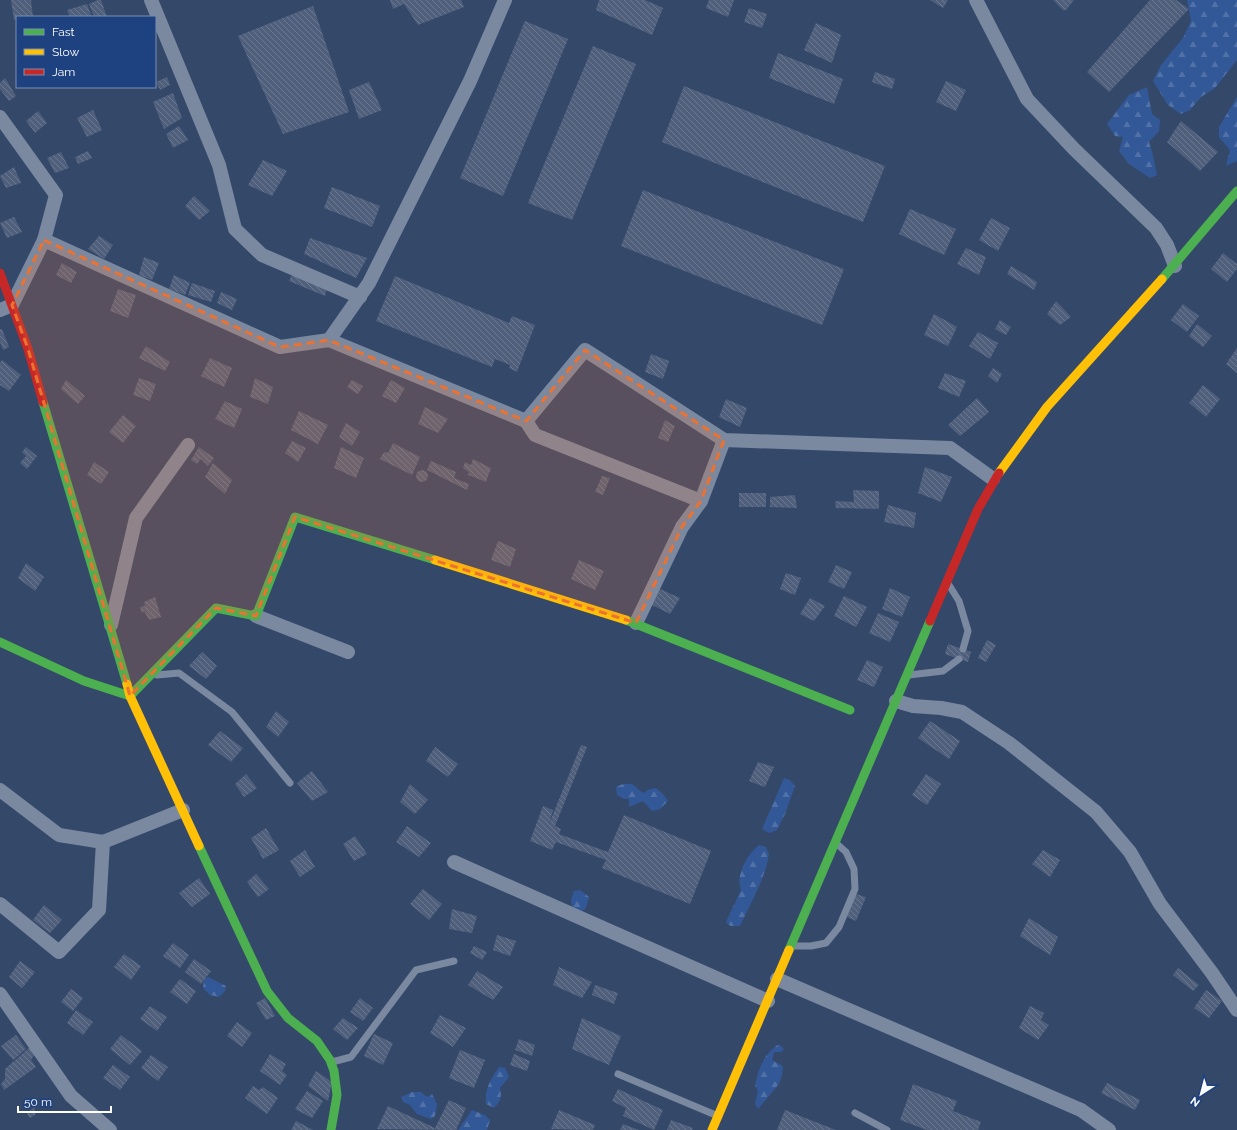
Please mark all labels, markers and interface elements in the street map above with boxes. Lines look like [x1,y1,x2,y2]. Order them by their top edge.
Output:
legend [16,16,156,88]
text: Fast [52,25,75,39]
text: Slow [52,45,79,59]
text: Jam [52,65,75,79]
north arrow [1181,1074,1221,1114]
scale bar [18,1088,111,1114]
text: N [1188,1094,1203,1109]
text: 50 m [24,1095,52,1109]

